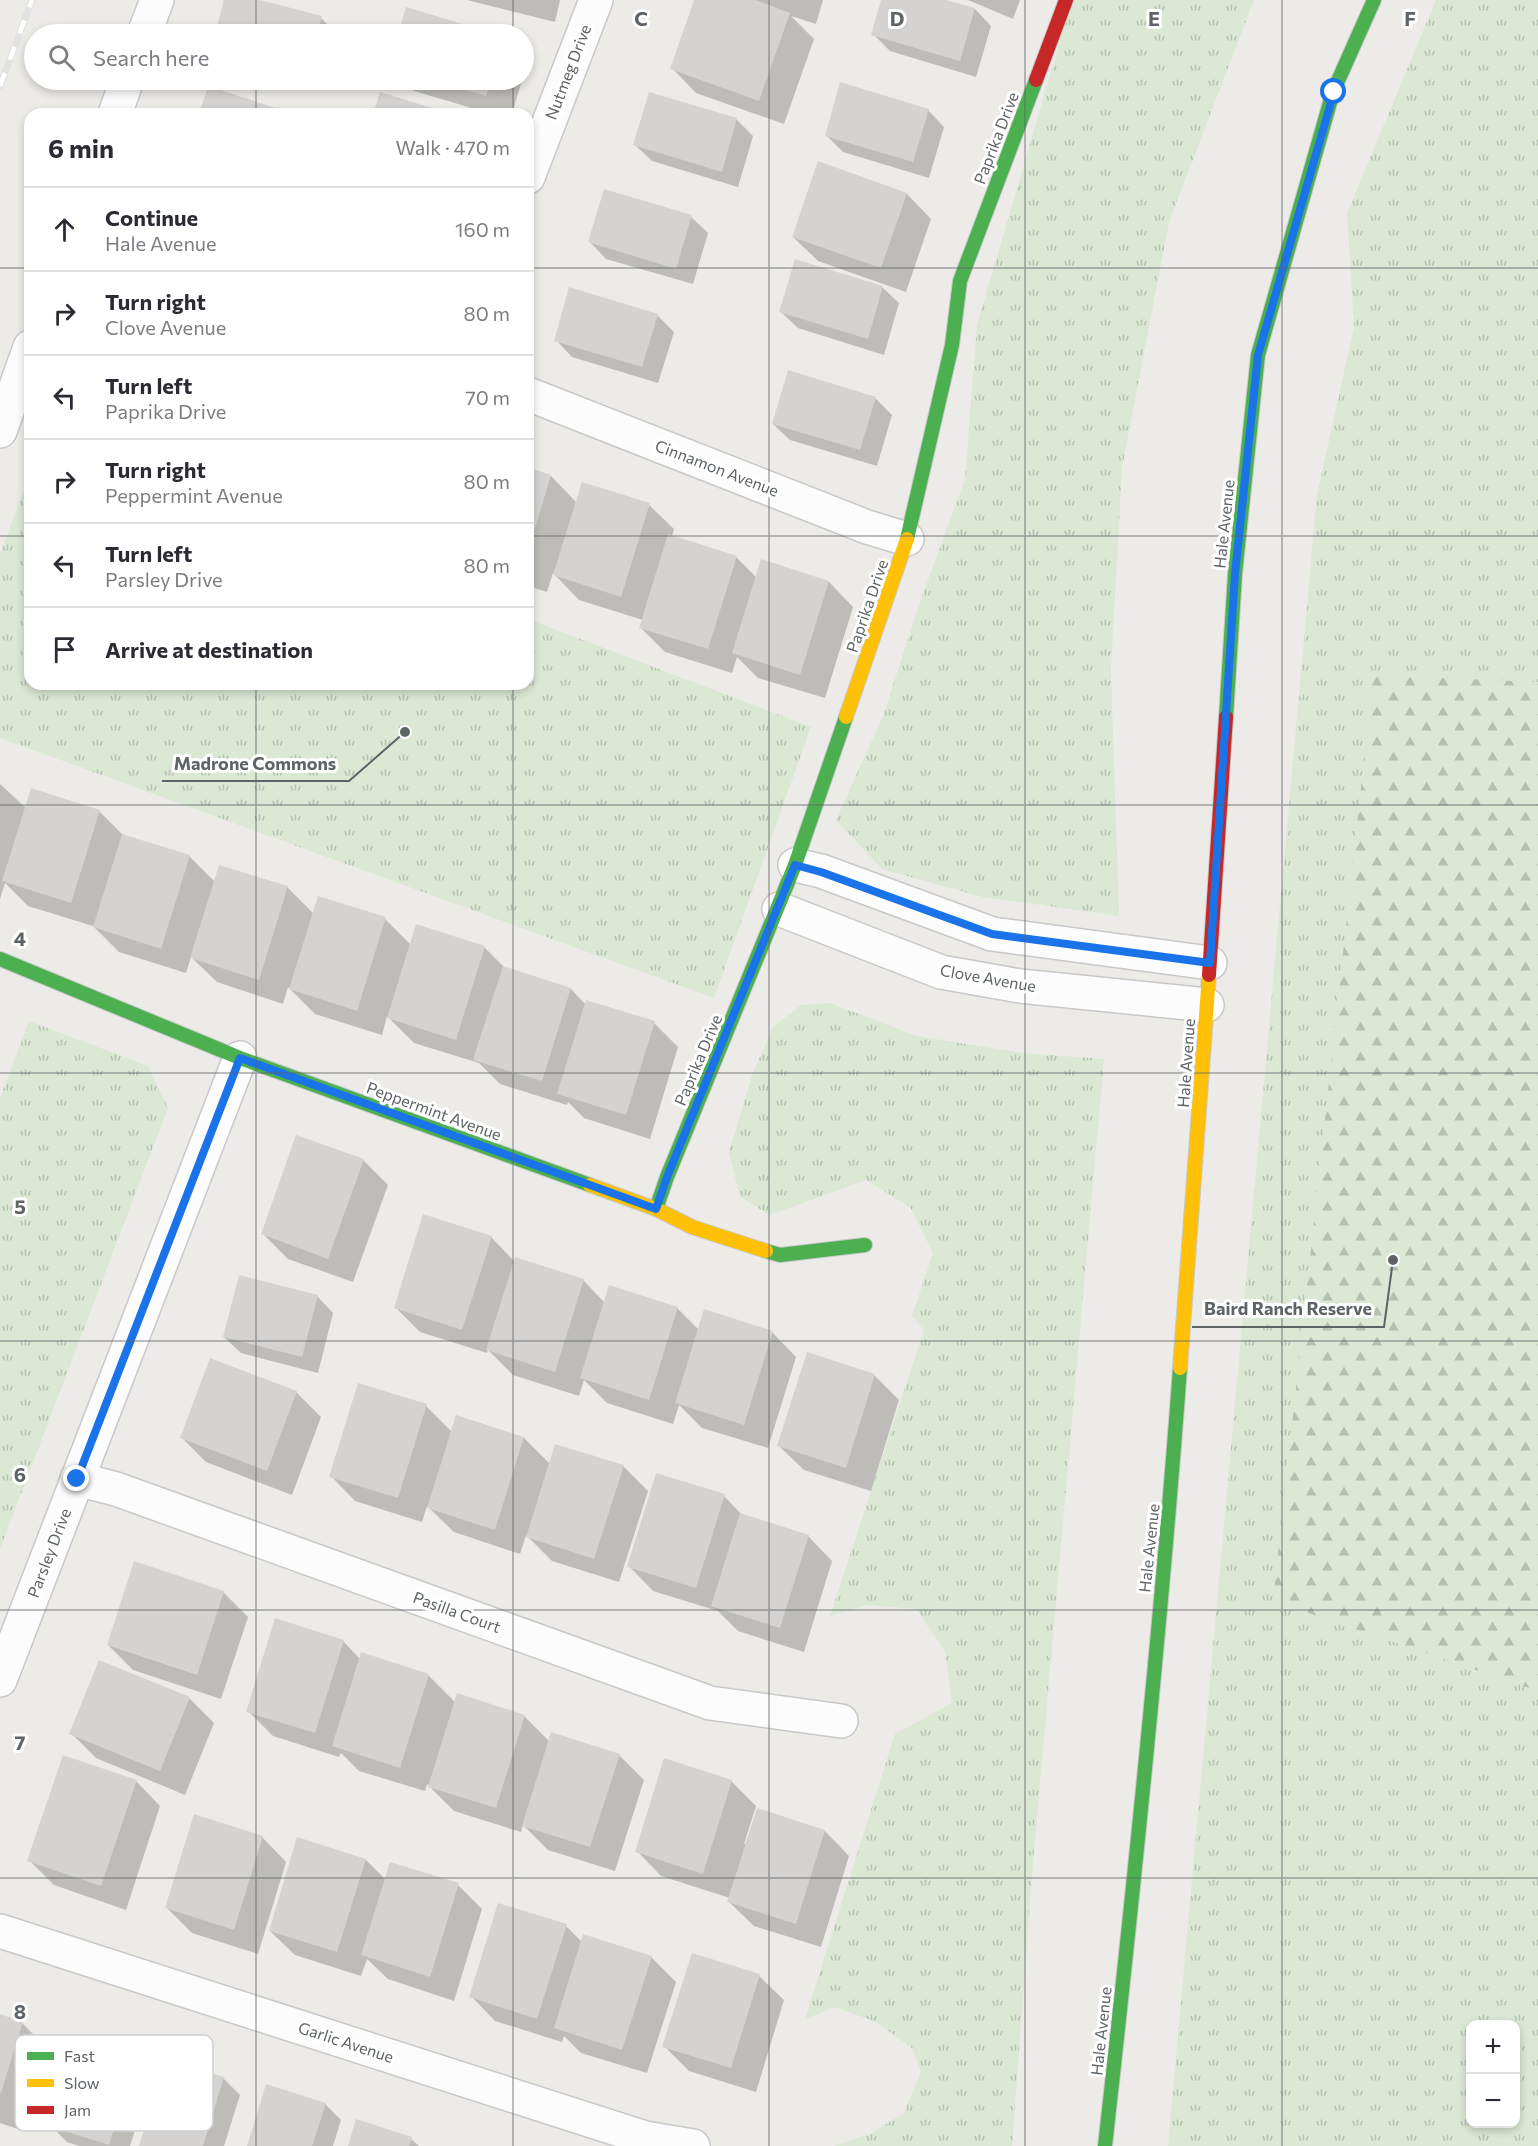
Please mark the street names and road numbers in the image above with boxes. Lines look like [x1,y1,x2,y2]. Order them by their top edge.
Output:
street label: Nutmeg Drive [541,22,594,122]
street label: Paprika Drive [969,89,1022,187]
street label: Cinnamon Avenue [653,435,782,500]
street label: Hale Avenue [1209,479,1238,569]
street label: Paprika Drive [842,557,891,655]
street label: Clove Avenue [939,960,1038,995]
street label: Paprika Drive [670,1011,725,1108]
street label: Hale Avenue [1173,1018,1198,1108]
street label: Peppermint Avenue [364,1077,504,1144]
street label: Hale Avenue [1134,1503,1163,1593]
street label: Parsley Drive [23,1505,74,1600]
street label: Pasilla Court [411,1587,504,1636]
street label: Hale Avenue [1086,1986,1115,2076]
street label: Garlic Avenue [296,2017,396,2066]

